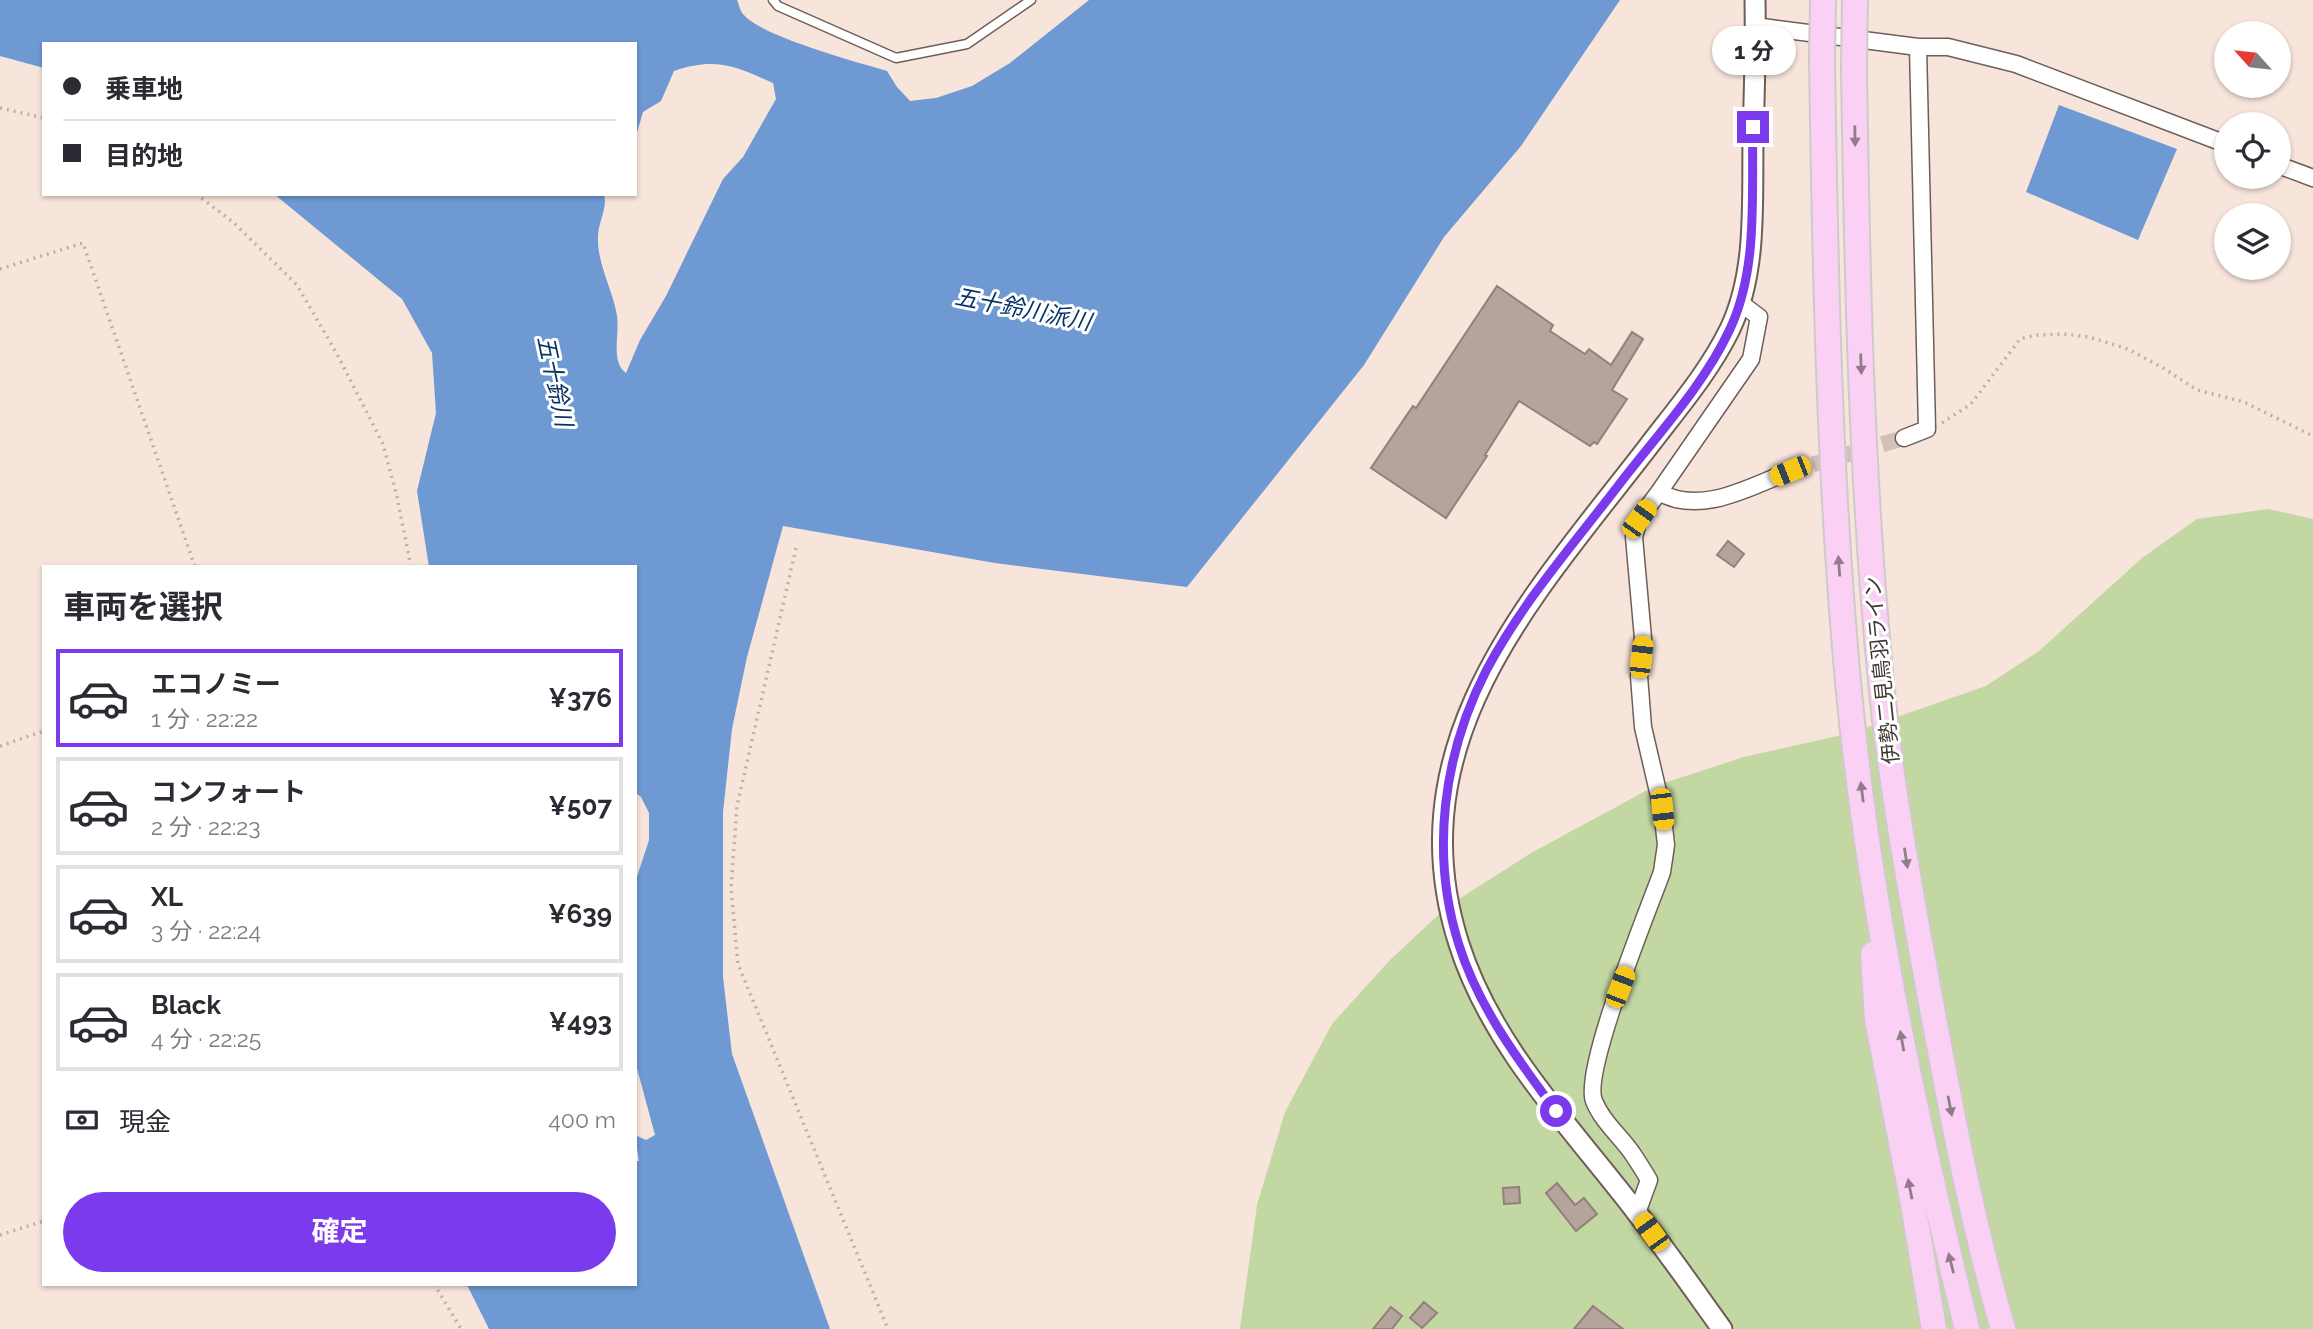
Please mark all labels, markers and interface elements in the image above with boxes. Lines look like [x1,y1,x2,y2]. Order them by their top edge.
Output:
north arrow [2214,21,2291,98]
map controls [2214,21,2291,280]
callout: 1 分 [1711,25,1795,74]
text: 1 分 [1734,37,1774,64]
text: 乗車地 [105,74,183,104]
route end [1737,111,1769,143]
button: locate [2214,112,2291,189]
one-way arrow [1849,126,1861,148]
text: 目的地 [105,141,183,171]
button: layers [2214,203,2291,280]
water label: 五十鈴川派川 [953,282,1096,335]
water label: 五十鈴川 [533,333,579,432]
one-way arrow [1855,353,1866,375]
car [1767,453,1814,489]
car [1619,496,1660,542]
one-way arrow [1833,554,1844,576]
street label: 伊勢二見鳥羽ライン [1859,575,1904,765]
text: 車両を選択 [63,588,223,625]
car [1629,635,1654,679]
icon: car [67,667,130,730]
text: エコノミー [151,669,281,699]
text: ¥376 [549,683,612,713]
text: 1 分 · 22:22 [151,705,258,732]
icon: car [67,775,130,838]
text: コンフォート [151,777,306,807]
one-way arrow [1856,781,1867,803]
car [1650,787,1675,831]
text: ¥507 [549,791,612,821]
text: 2 分 · 22:23 [151,813,260,840]
one-way arrow [1901,848,1912,870]
text: XL [151,882,183,912]
icon: car [67,883,130,946]
text: ¥639 [548,899,612,929]
text: 3 分 · 22:24 [151,917,261,944]
car [1603,964,1638,1010]
text: Black [151,990,221,1020]
icon: car [67,991,130,1054]
text: ¥493 [549,1007,612,1037]
text: 4 分 · 22:25 [151,1025,261,1052]
one-way arrow [1896,1030,1907,1052]
route start [1540,1095,1572,1127]
one-way arrow [1945,1095,1956,1117]
icon: cash [63,1101,101,1139]
text: 400 m [548,1106,616,1133]
text: 現金 [119,1107,171,1137]
one-way arrow [1905,1178,1916,1200]
button: 確定 [63,1192,616,1272]
car [1631,1209,1672,1255]
one-way arrow [1945,1252,1956,1274]

